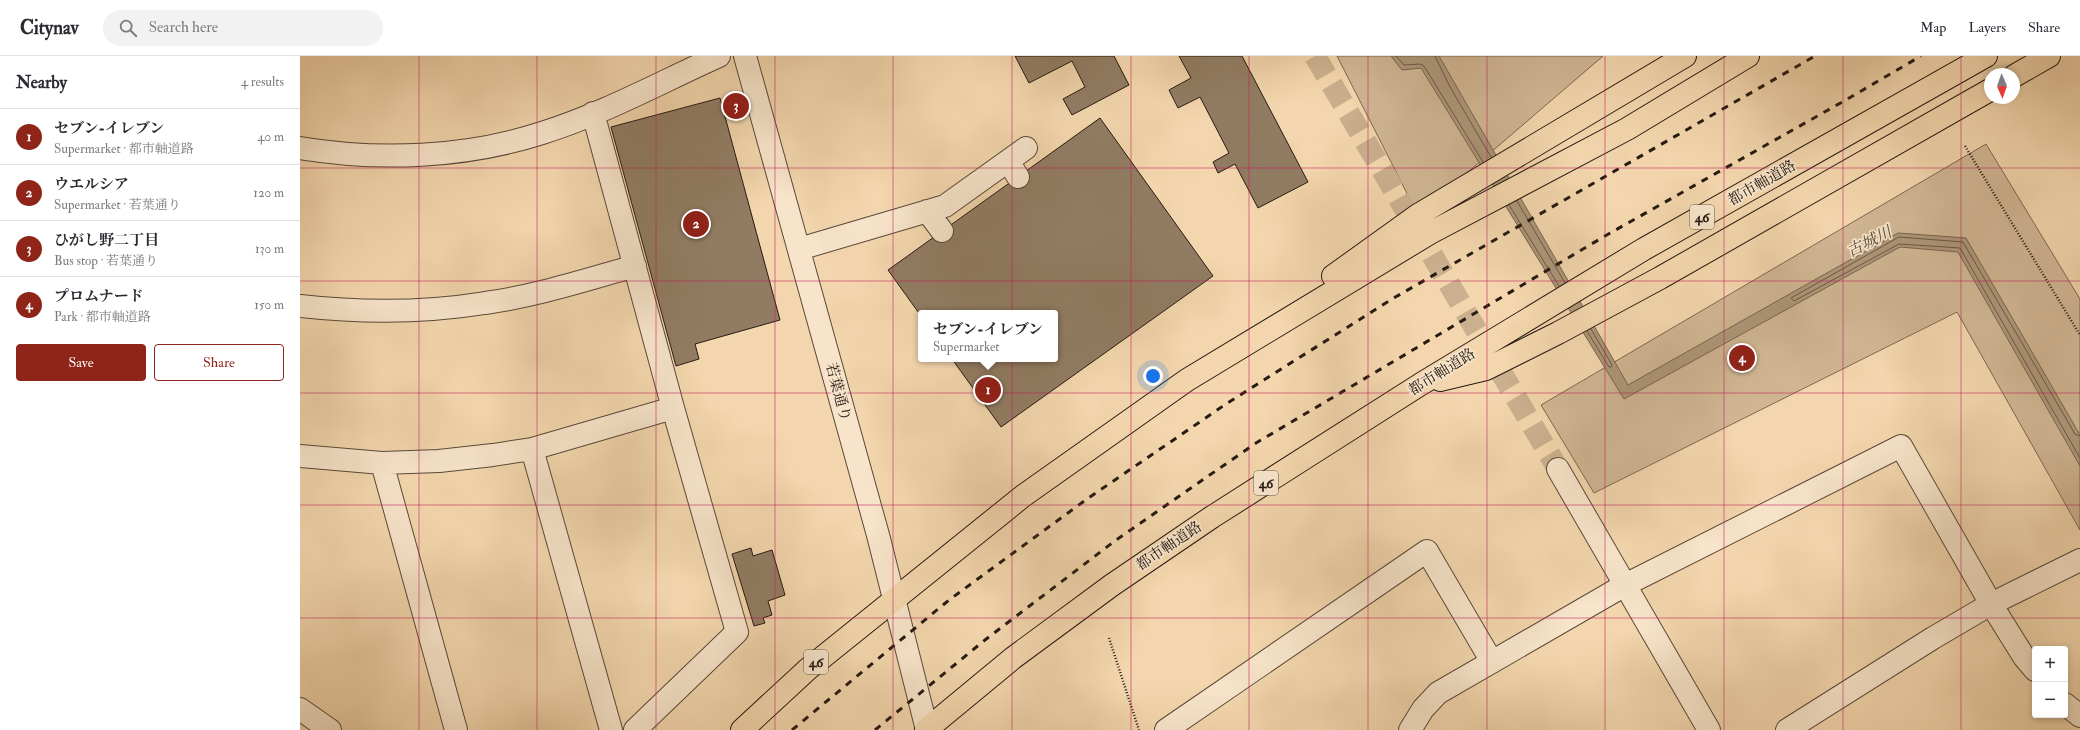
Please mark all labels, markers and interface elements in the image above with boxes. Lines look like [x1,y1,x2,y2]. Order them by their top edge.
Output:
search box [103,10,383,46]
text: Citynav [20,16,79,40]
icon: search [117,17,139,39]
text: Search here [149,18,218,37]
text: Map [1920,19,1946,36]
text: Layers [1968,19,2006,36]
text: Share [2028,19,2060,36]
north arrow [1984,68,2020,104]
text: Nearby [16,72,67,93]
text: 4 results [241,74,284,90]
pin: 3 [723,91,749,121]
text: セブン-イレブン [54,119,164,138]
text: 1 [27,129,31,145]
text: 40 m [258,129,284,145]
text: Supermarket · 都市軸道路 [54,141,194,157]
street label: 都市軸道路 [1725,156,1799,210]
text: ウエルシア [54,175,129,194]
text: 2 [26,185,32,201]
text: 120 m [253,185,284,201]
text: Supermarket · 若葉通り [54,197,181,213]
road number: 46 [1690,205,1714,229]
pin: 2 [683,209,709,239]
water label: 古城川 [1843,221,1897,262]
text: ひがし野二丁目 [54,231,159,250]
text: 3 [27,241,32,257]
text: 130 m [255,241,284,257]
text: Bus stop · 若葉通り [54,253,158,269]
text: プロムナード [54,287,144,306]
text: 4 [25,297,33,313]
text: 150 m [254,297,284,313]
text: Park · 都市軸道路 [54,309,151,325]
popup [918,310,1058,362]
text: セブン-イレブン [933,320,1043,339]
text: Supermarket [933,339,1000,355]
pin: 4 [1729,343,1755,373]
button: Save [16,344,146,381]
button: Share [154,344,284,381]
street label: 都市軸道路 [1405,344,1479,400]
street label: 若葉通り [821,361,855,423]
your location [1143,366,1163,386]
pin: 1 [975,375,1001,405]
road number: 46 [1254,471,1278,495]
street label: 都市軸道路 [1133,517,1205,575]
map controls [2032,646,2068,718]
button: + [2032,646,2068,682]
road number: 46 [804,650,828,674]
button: − [2032,682,2068,718]

